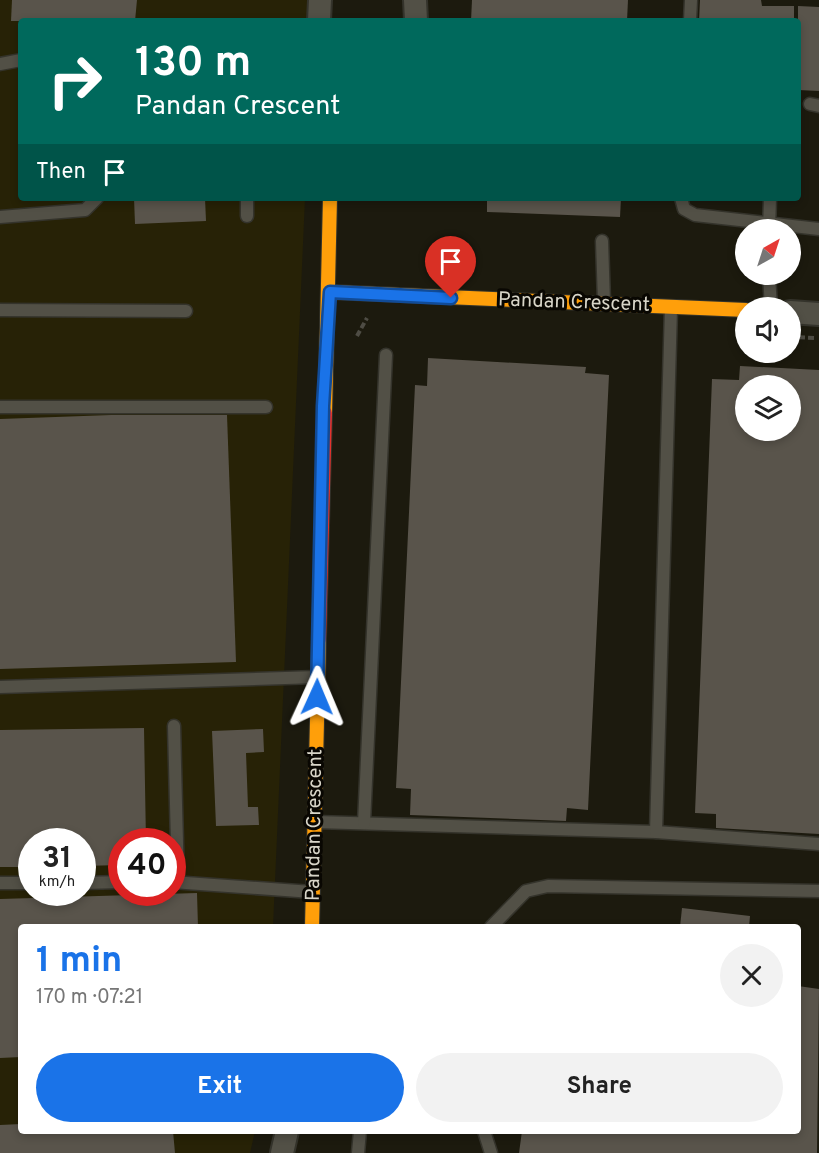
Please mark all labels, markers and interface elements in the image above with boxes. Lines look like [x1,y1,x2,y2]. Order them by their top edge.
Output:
text: 130 m [135,38,251,91]
icon: right [36,42,114,120]
text: Pandan Crescent [135,90,340,124]
icon: arrive [98,156,131,189]
text: Then [36,159,86,186]
north arrow [735,219,801,285]
map controls [735,219,801,441]
pin [425,236,476,298]
icon: arrive [434,245,467,278]
street label: Pandan Crescent [498,287,650,319]
button: sound [735,297,801,363]
button: layers [735,375,801,441]
position arrow [285,665,349,729]
street label: Pandan Crescent [301,749,329,901]
speed limit sign: 40 [108,828,186,906]
text: 31 [42,841,72,878]
text: km/h [39,873,75,892]
text: 1 min [36,939,122,985]
button: close [720,944,783,1007]
text: 170 m · 07:21 [36,985,143,1011]
button: Exit [36,1053,404,1122]
button: Share [416,1053,783,1122]

